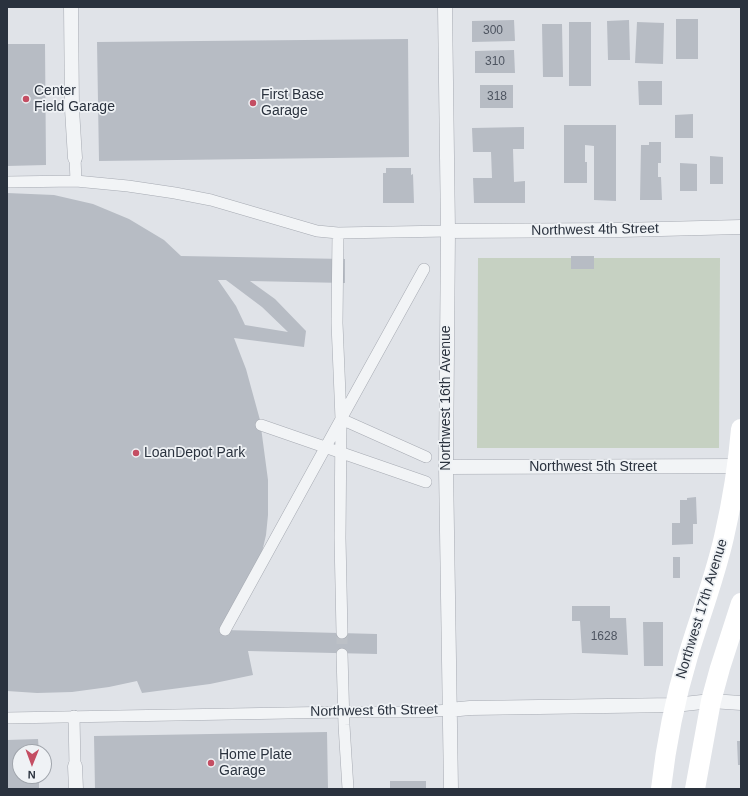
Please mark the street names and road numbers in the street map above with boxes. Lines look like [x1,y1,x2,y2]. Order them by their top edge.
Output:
street label: Northwest 4th Street [531,220,659,240]
street label: Northwest 16th Avenue [438,325,454,471]
street label: Northwest 5th Street [529,459,657,475]
street label: Northwest 17th Avenue [673,537,731,681]
street label: Northwest 6th Street [310,701,438,721]

